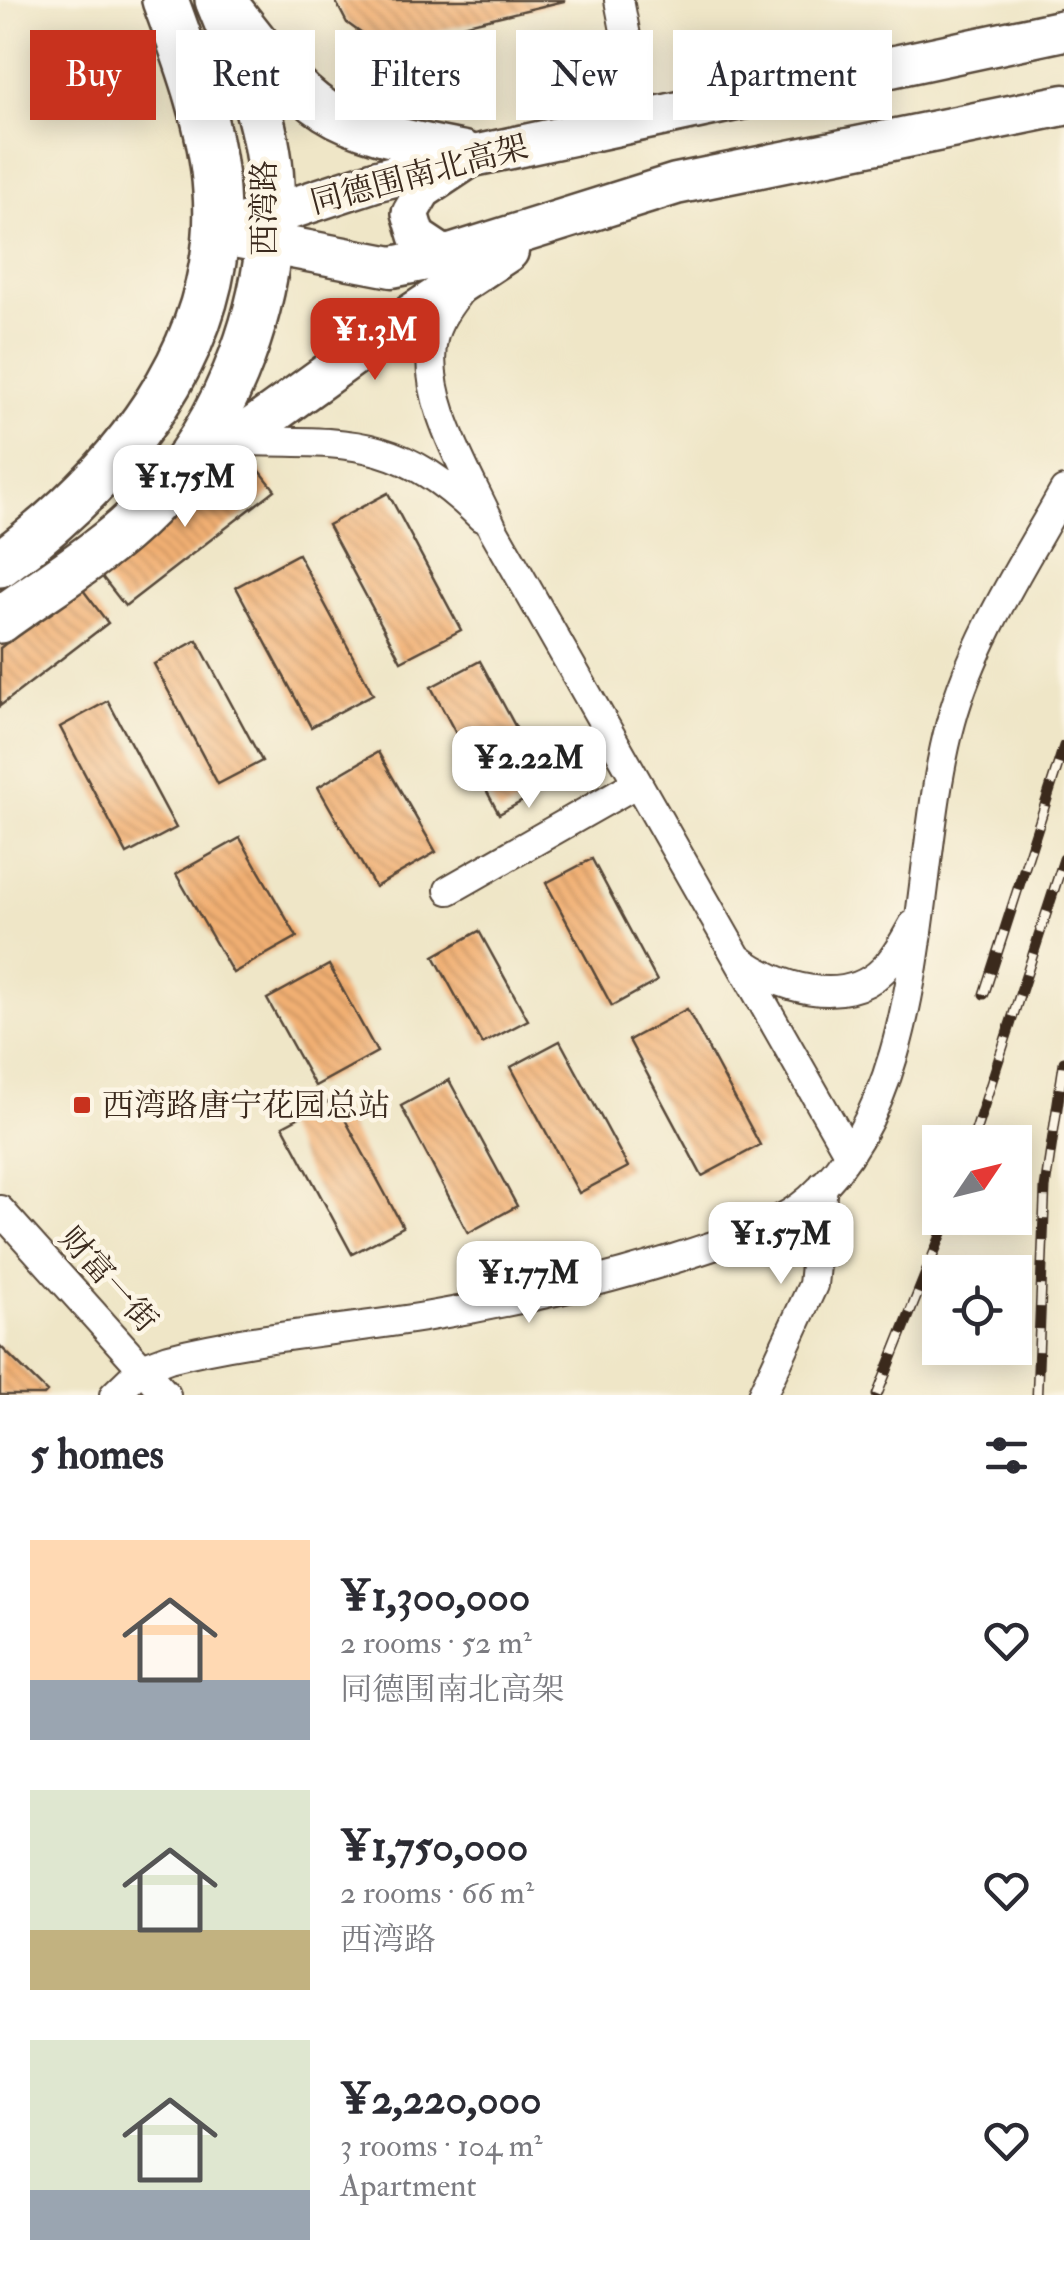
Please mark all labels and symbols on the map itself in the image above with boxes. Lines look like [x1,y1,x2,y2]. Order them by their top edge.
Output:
street label: 同德围南北高架 [306,127,533,223]
street label: 西湾路 [245,160,285,256]
pin: ¥1.3M [305,298,445,383]
pin: ¥1.75M [104,445,266,530]
pin: ¥2.22M [448,726,610,811]
place label: 西湾路唐宁花园总站 [102,1086,390,1126]
marker: 西湾路唐宁花园总站 [71,1094,93,1116]
north arrow [922,1125,1032,1235]
pin: ¥1.57M [700,1202,862,1287]
street label: 财富一街 [51,1219,166,1341]
pin: ¥1.77M [448,1241,610,1326]

